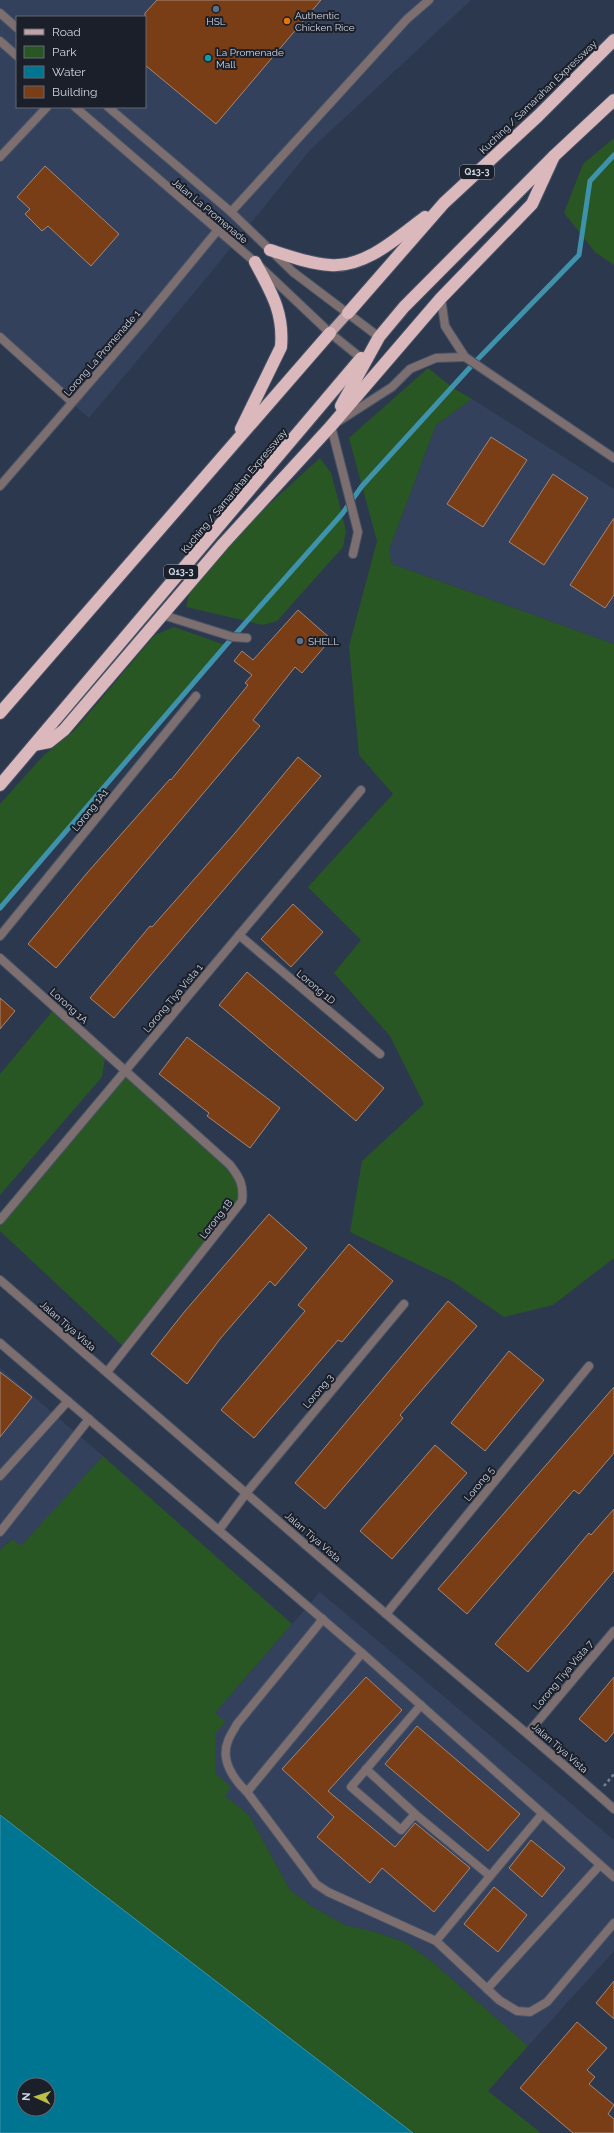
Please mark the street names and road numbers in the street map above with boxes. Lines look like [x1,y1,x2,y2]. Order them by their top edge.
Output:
street label: Kuching / Samarahan Expressway [477,38,599,156]
road number: Q13-3 [460,165,494,179]
street label: Jalan La Promenade [170,176,250,246]
street label: Lorong La Promenade 1 [62,307,143,398]
street label: Kuching / Samarahan Expressway [179,426,289,555]
road number: Q13-3 [164,565,198,579]
street label: Lorong 1A1 [70,786,111,833]
street label: Lorong Tiya Vista 1 [141,961,205,1034]
street label: Lorong 1D [294,968,338,1006]
street label: Lorong 1A [48,986,90,1026]
street label: Lorong 1B [197,1197,235,1241]
street label: Jalan Tiya Vista [38,1299,98,1353]
street label: Lorong 3 [301,1372,335,1410]
street label: Lorong 5 [462,1464,497,1503]
street label: Jalan Tiya Vista [283,1510,343,1564]
street label: Lorong Tiya Vista 7 [531,1638,596,1712]
street label: Jalan Tiya Vista [530,1721,590,1775]

